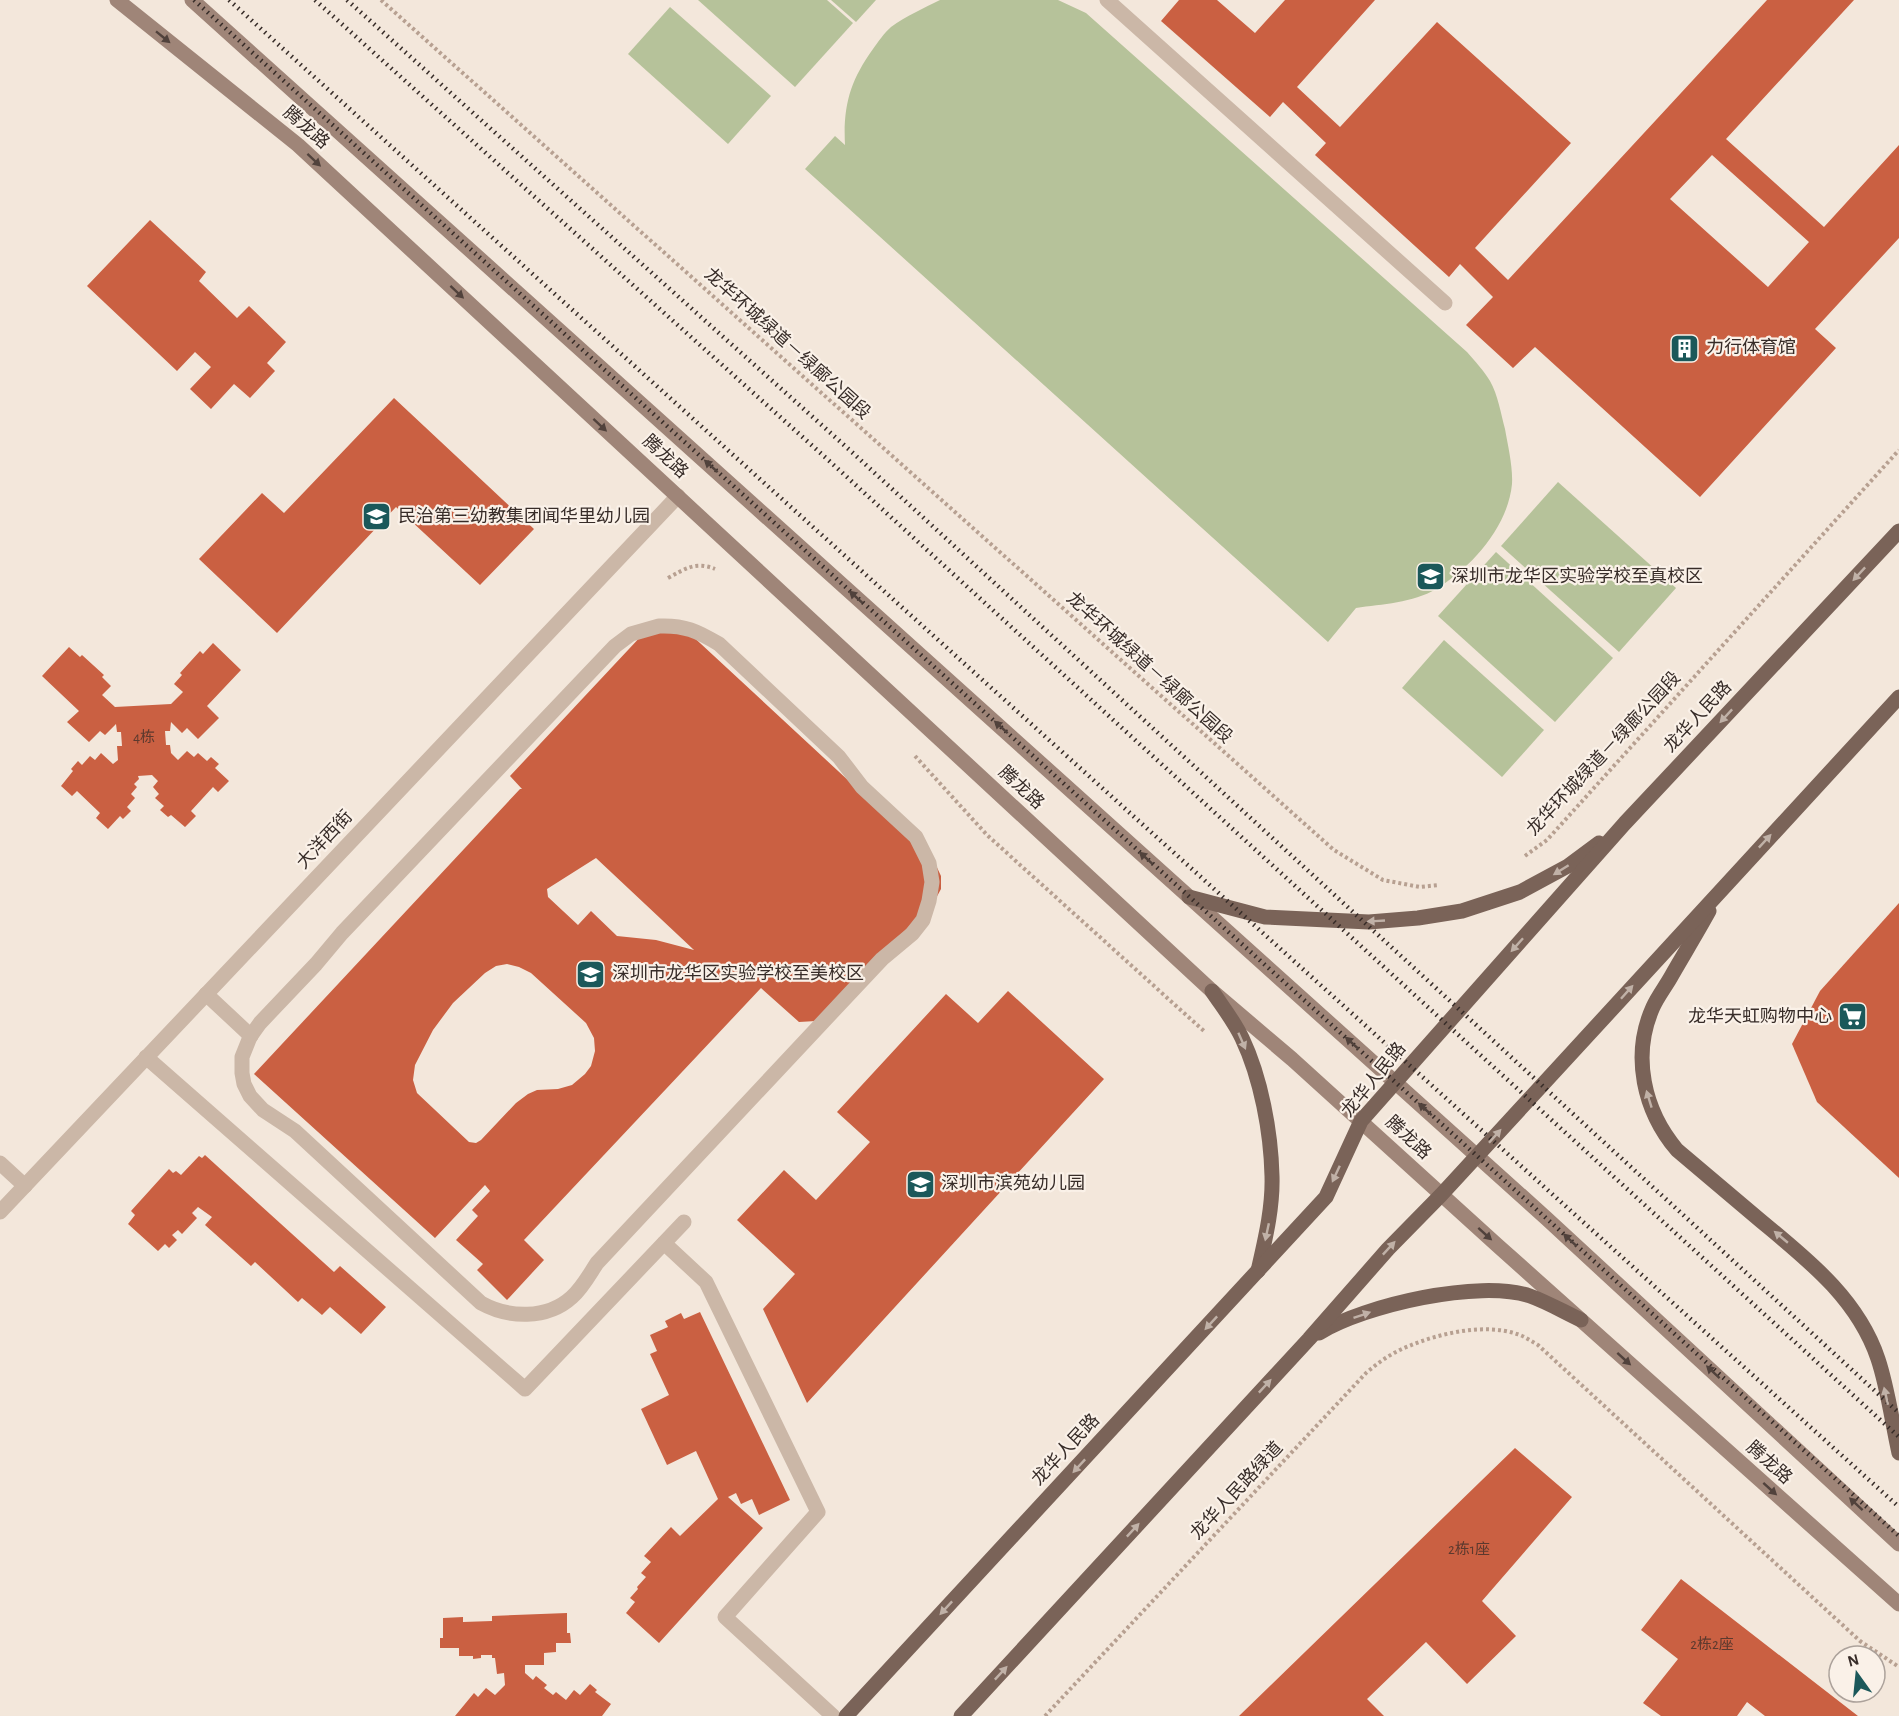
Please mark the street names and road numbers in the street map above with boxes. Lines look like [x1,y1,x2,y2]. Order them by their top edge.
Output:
street label: 腾龙路 [280,102,334,153]
street label: 龙华环城绿道－绿廊公园段 [701,264,875,423]
street label: 腾龙路 [639,431,692,482]
street label: 龙华环城绿道－绿廊公园段 [1063,588,1237,747]
street label: 龙华环城绿道－绿廊公园段 [1522,668,1684,839]
street label: 龙华人民路 [1659,677,1735,756]
street label: 腾龙路 [995,762,1048,813]
street label: 大洋西街 [292,806,356,872]
street label: 龙华人民路 [1337,1038,1409,1121]
street label: 腾龙路 [1382,1112,1435,1163]
street label: 龙华人民路 [1027,1410,1103,1489]
street label: 龙华人民路绿道 [1186,1437,1287,1543]
street label: 腾龙路 [1743,1437,1796,1488]

